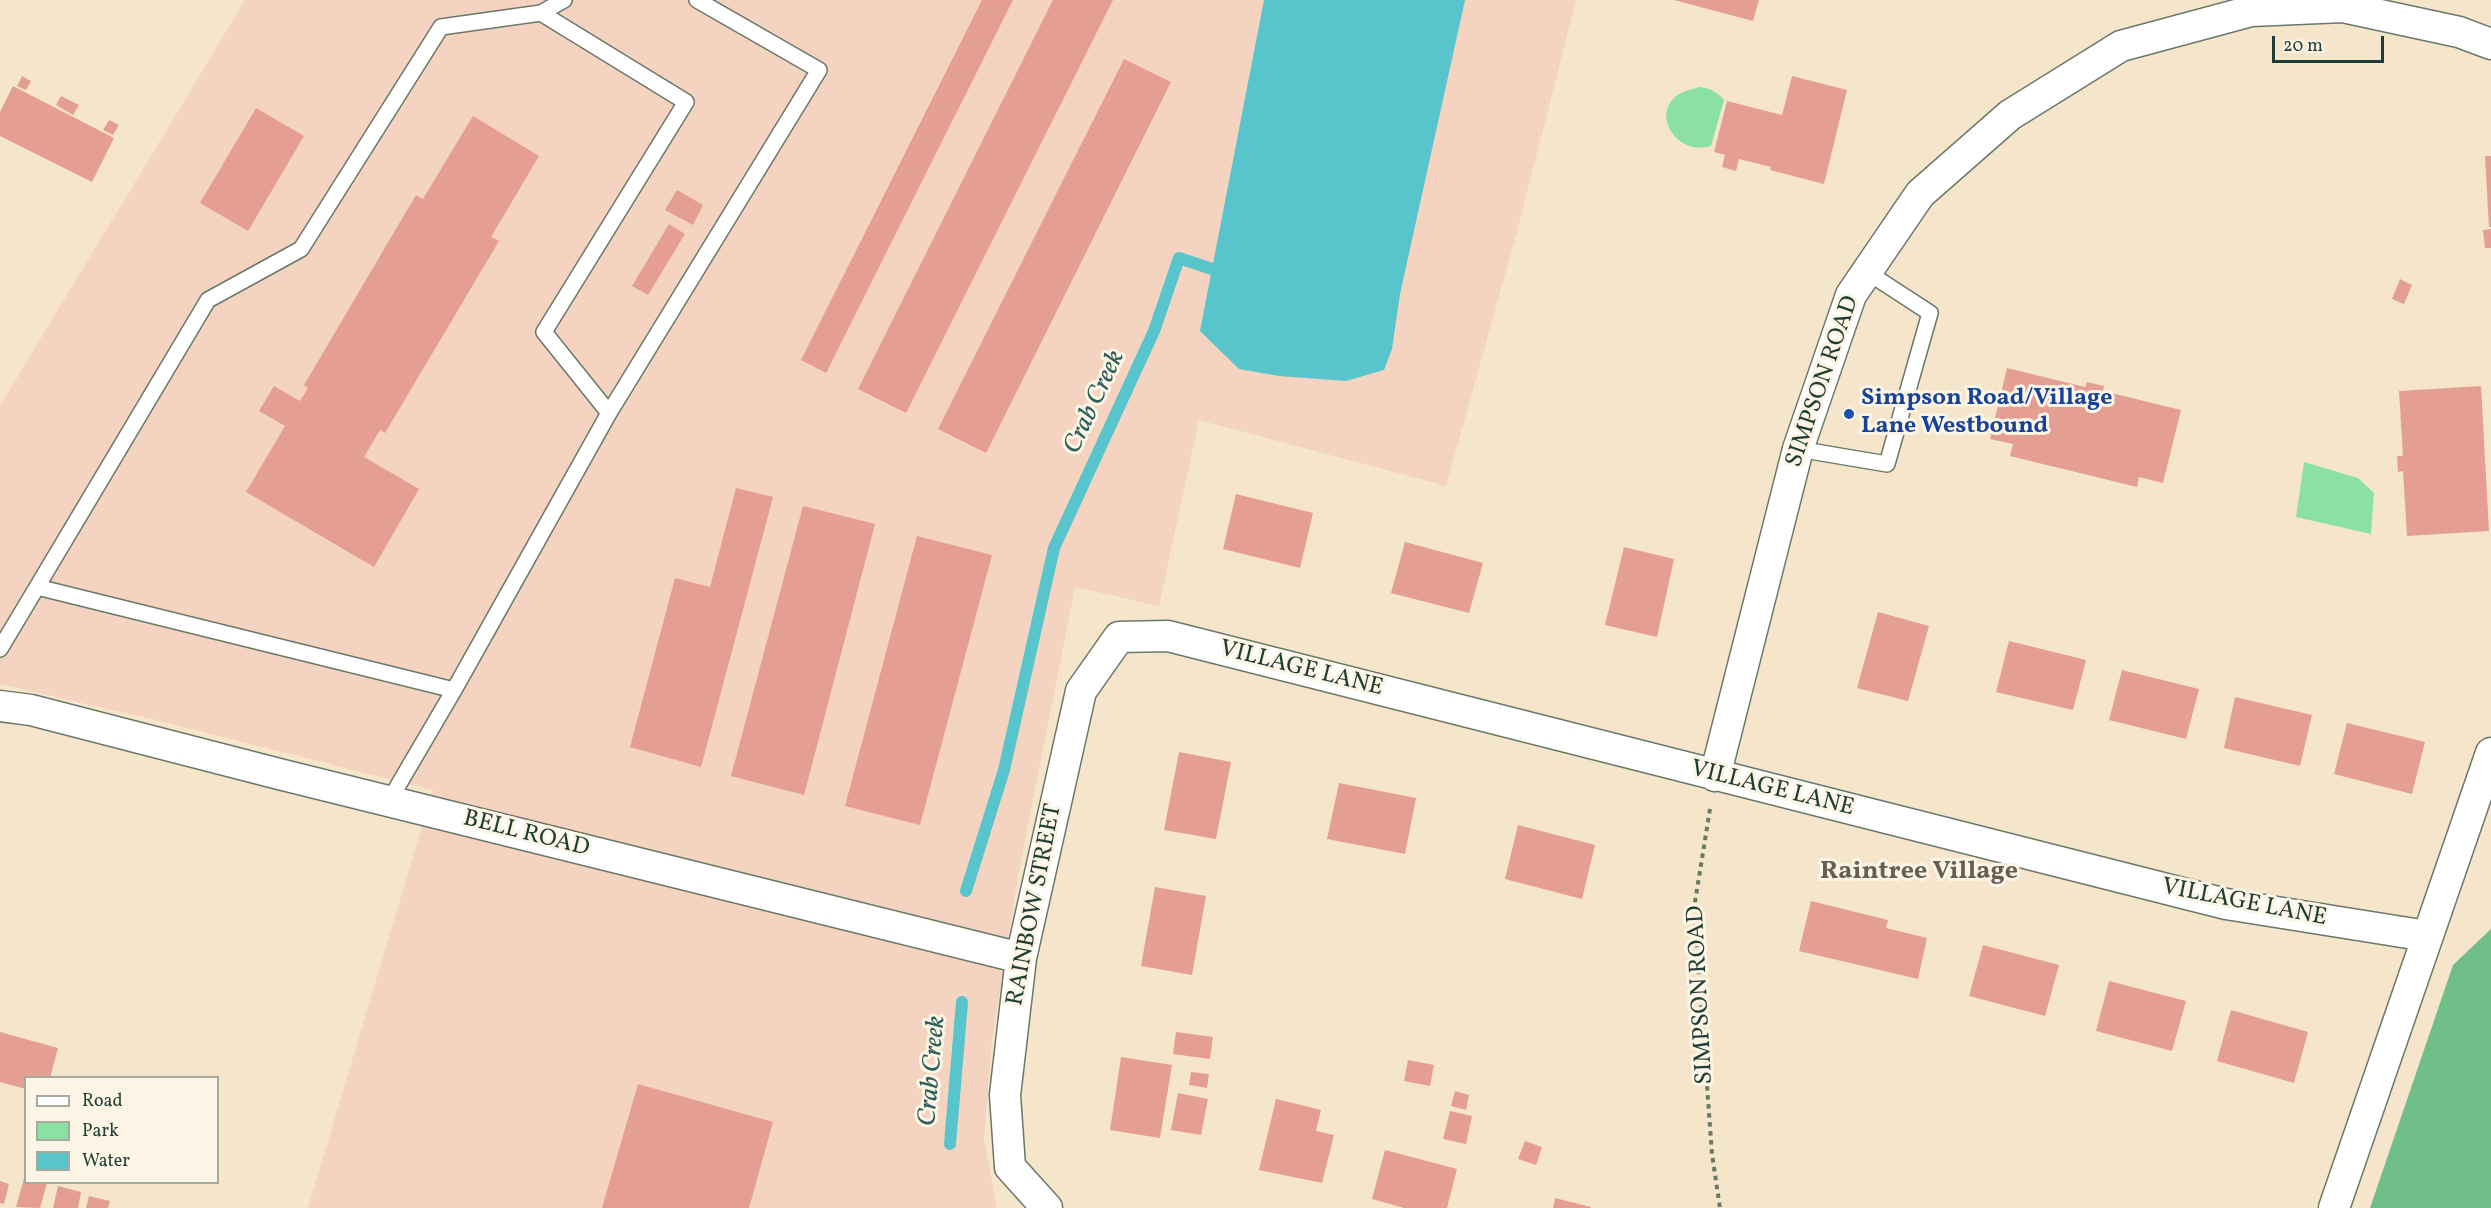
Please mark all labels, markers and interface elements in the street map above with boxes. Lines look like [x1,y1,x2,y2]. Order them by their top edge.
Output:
scale bar [2275,24,2388,62]
text: 20 m [2283,34,2323,59]
street label: SIMPSON ROAD [1781,293,1867,471]
water label: Crab Creek [1059,346,1133,460]
place label: Simpson Road/Village Lane Westbound [1861,386,2113,442]
marker: Simpson Road/Village Lane Westbound [1842,407,1856,421]
street label: VILLAGE LANE [1216,636,1386,704]
street label: VILLAGE LANE [1687,756,1857,824]
street label: RAINBOW STREET [1002,802,1070,1008]
street label: BELL ROAD [460,805,592,865]
district label: Raintree Village [1820,857,2018,889]
street label: VILLAGE LANE [2159,874,2329,934]
street label: SIMPSON ROAD [1683,905,1721,1085]
water label: Crab Creek [914,1015,954,1127]
legend [24,1076,219,1184]
text: Road [82,1089,123,1114]
text: Park [82,1119,119,1144]
text: Water [82,1149,130,1174]

